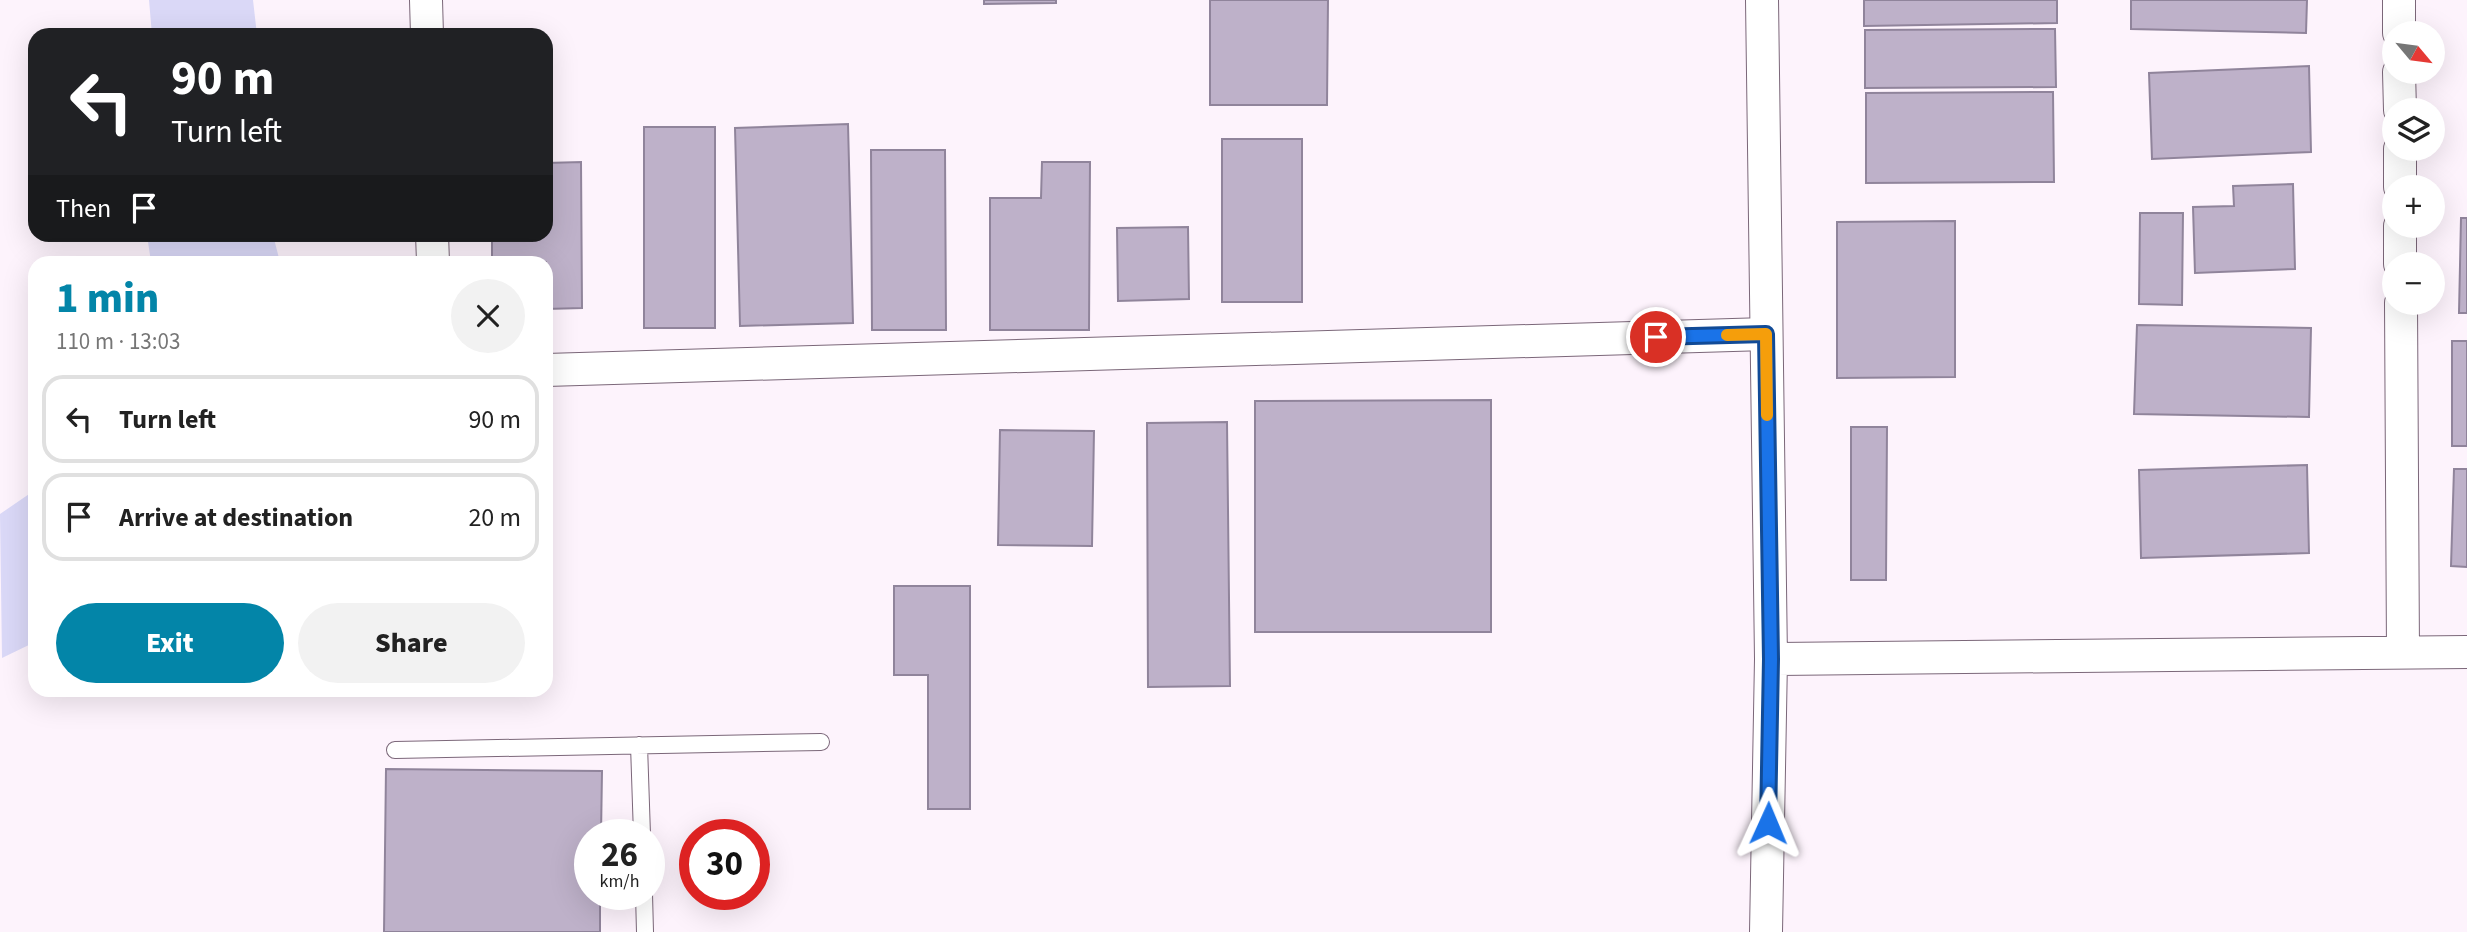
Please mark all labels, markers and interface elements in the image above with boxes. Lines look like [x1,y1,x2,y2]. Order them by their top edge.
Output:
north arrow [2382,21,2445,84]
map controls [2382,21,2445,315]
text: 90 m [171,44,275,114]
icon: left [56,56,147,147]
button: layers [2382,98,2445,161]
text: Turn left [171,109,282,155]
button: + [2382,175,2445,238]
icon: arrive [125,189,163,227]
text: Then [56,190,111,227]
button: − [2382,252,2445,315]
text: 1 min [56,269,159,329]
button: close [451,279,525,353]
pin [1626,307,1686,367]
icon: arrive [1637,318,1675,356]
text: 110 m · 13:03 [56,325,180,358]
icon: left [60,400,98,438]
text: Turn left [119,401,216,438]
text: 90 m [468,401,521,438]
icon: arrive [60,498,98,536]
text: Arrive at destination [119,499,353,536]
text: 20 m [468,499,521,536]
button: Exit [56,603,284,683]
button: Share [298,603,525,683]
position arrow [1731,786,1805,860]
speed limit sign: 30 [679,819,770,910]
text: 26 [601,830,638,880]
text: km/h [600,869,639,894]

